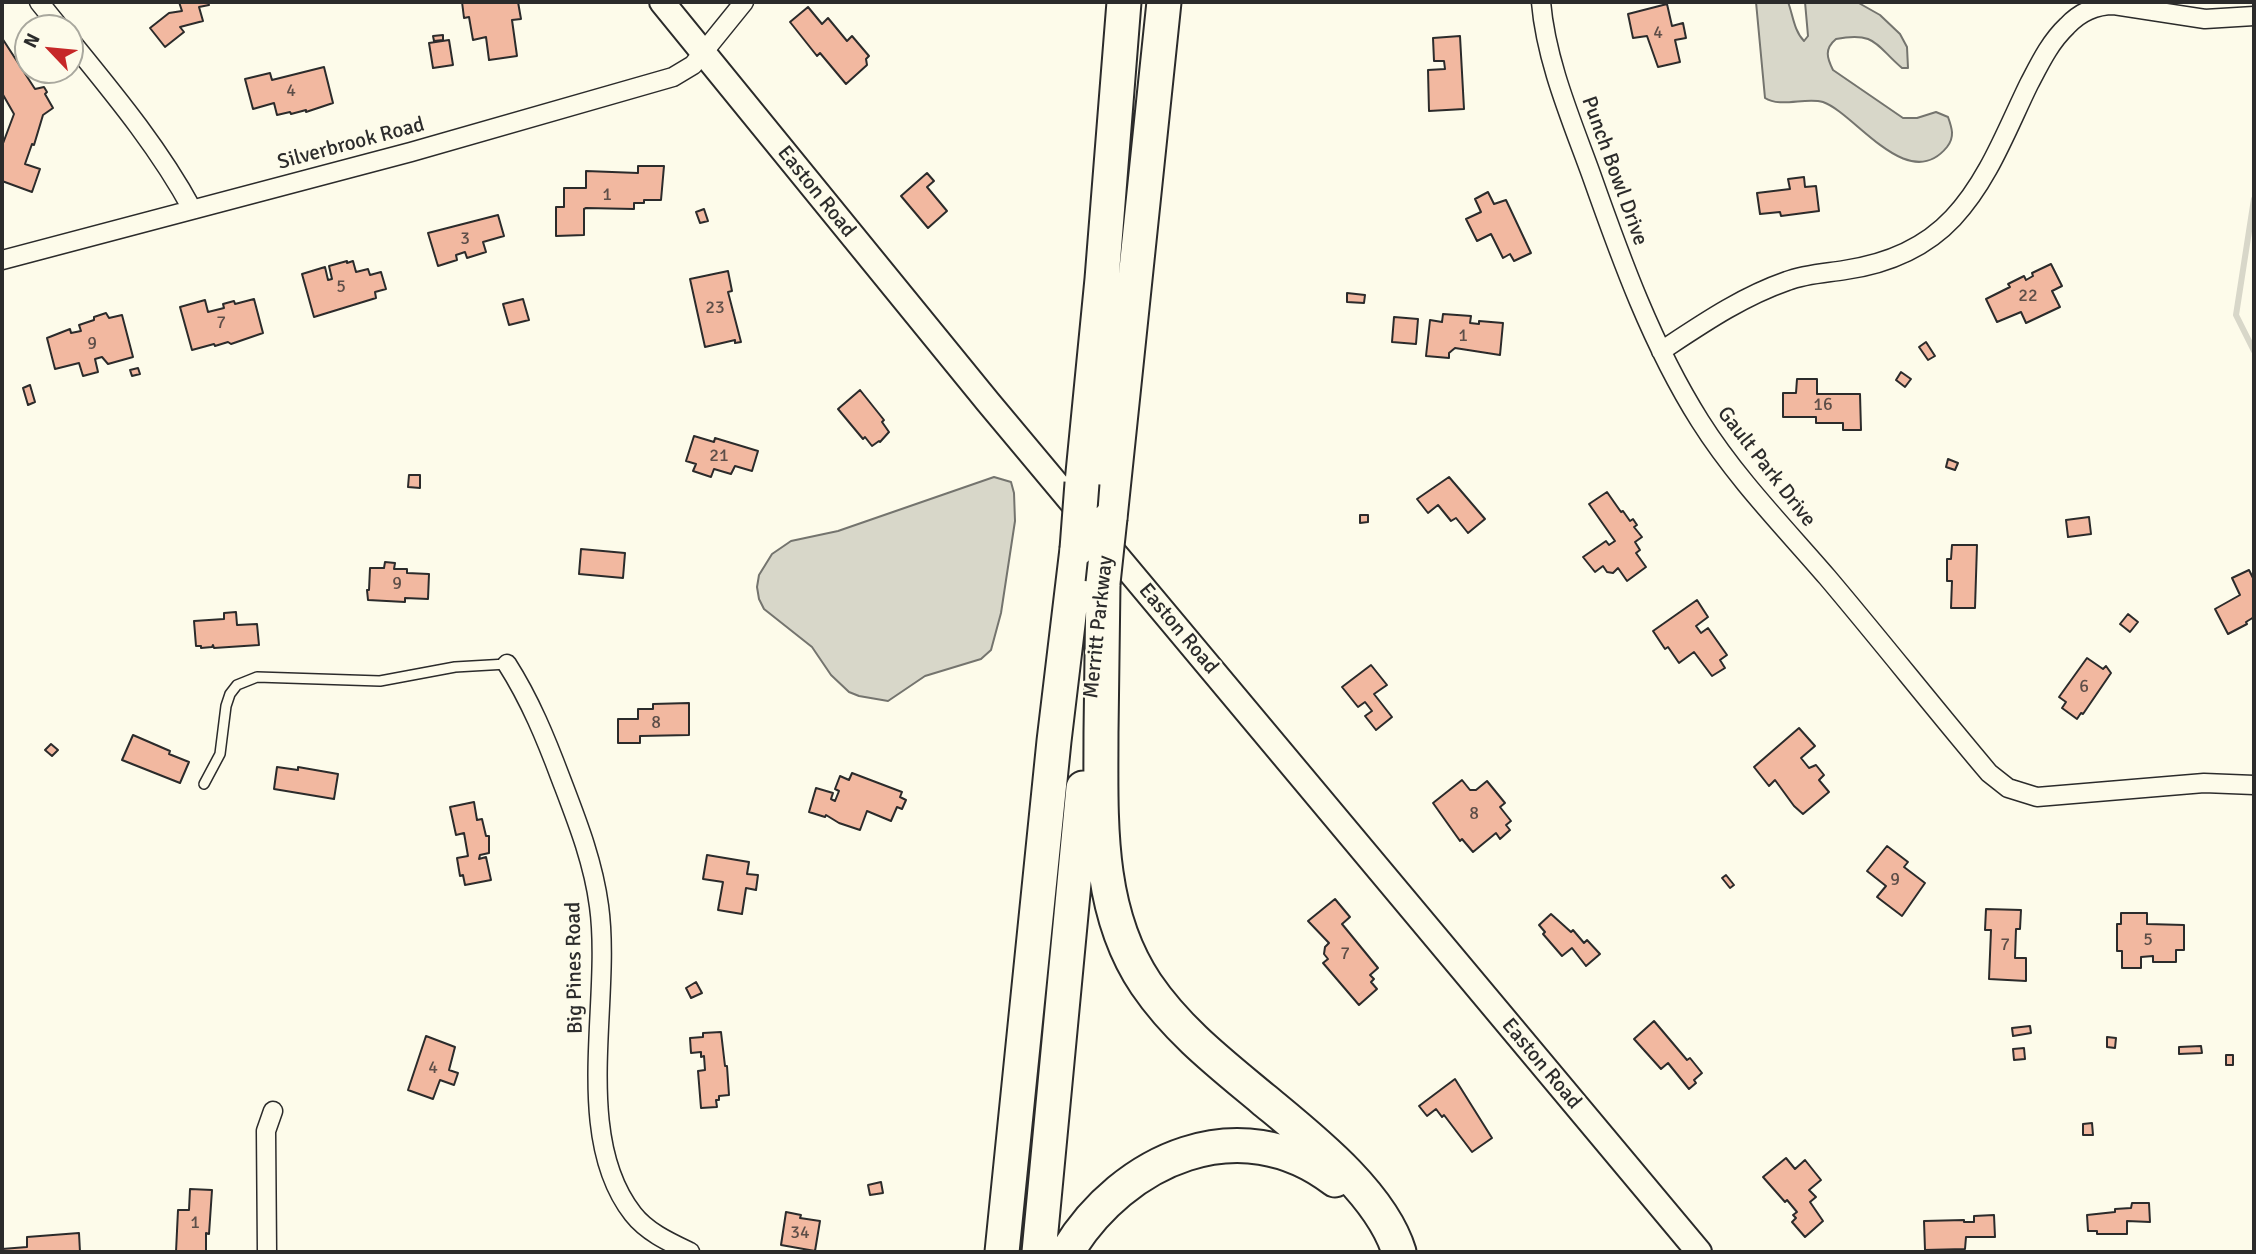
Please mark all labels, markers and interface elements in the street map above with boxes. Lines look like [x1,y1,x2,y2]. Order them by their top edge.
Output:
north arrow [14,14,84,84]
house number: 4 [1653,22,1663,44]
text: N [18,29,46,52]
house number: 4 [286,80,296,102]
street label: Punch Bowl Drive [1575,93,1653,249]
street label: Silverbrook Road [275,112,427,176]
street label: Easton Road [771,141,861,243]
house number: 1 [602,184,612,206]
house number: 3 [460,228,470,250]
house number: 5 [336,276,346,298]
house number: 22 [2018,285,2038,307]
house number: 23 [705,297,725,319]
house number: 7 [216,312,226,334]
house number: 1 [1458,325,1468,347]
house number: 9 [87,333,97,355]
house number: 16 [1813,394,1833,416]
street label: Gault Park Drive [1711,402,1821,532]
house number: 21 [709,445,729,467]
street label: Merritt Parkway [1079,554,1119,700]
house number: 9 [392,573,402,595]
street label: Easton Road [1133,579,1223,679]
house number: 6 [2079,676,2089,698]
house number: 8 [651,712,661,734]
house number: 8 [1469,803,1479,825]
house number: 9 [1890,869,1900,891]
street label: Big Pines Road [561,902,589,1034]
house number: 5 [2143,929,2153,951]
house number: 7 [2000,934,2010,956]
house number: 7 [1340,943,1350,965]
street label: Easton Road [1496,1014,1586,1114]
house number: 4 [428,1057,438,1079]
house number: 1 [190,1212,200,1234]
house number: 34 [790,1222,810,1244]

